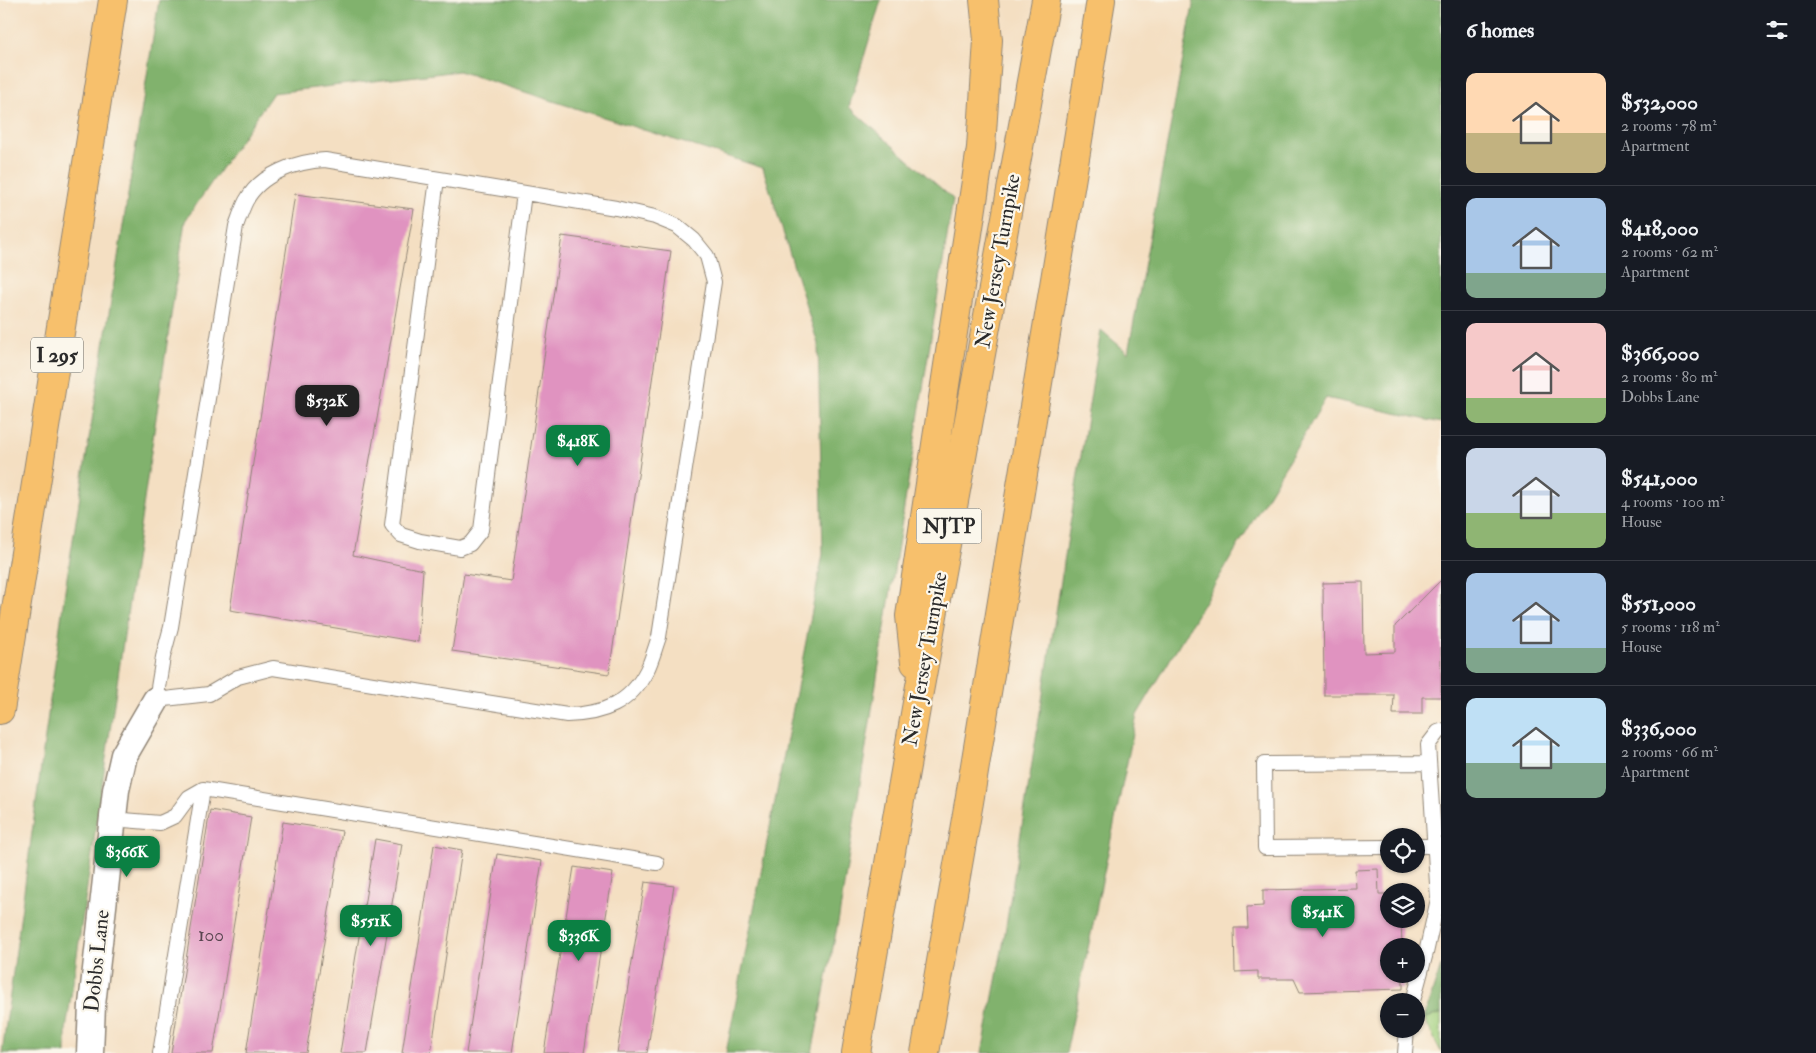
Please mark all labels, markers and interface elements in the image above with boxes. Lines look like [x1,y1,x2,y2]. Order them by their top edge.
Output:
icon: filters [1763,16,1791,44]
text: 6 homes [1466,17,1534,44]
text: $532,000 [1621,89,1698,116]
icon: home [1506,93,1566,153]
text: 2 rooms · 78 m² [1621,116,1717,136]
text: Apartment [1621,136,1689,156]
street label: New Jersey Turnpike [969,172,1027,350]
text: $418,000 [1621,215,1699,242]
icon: home [1506,218,1566,278]
text: 2 rooms · 62 m² [1621,242,1718,262]
text: Apartment [1621,262,1689,282]
road number: I 295 [31,338,83,372]
text: $366,000 [1621,340,1699,367]
icon: home [1506,343,1566,403]
text: 2 rooms · 80 m² [1621,367,1718,387]
pin: $532K [292,384,362,427]
text: Dobbs Lane [1621,387,1699,407]
text: $532K [306,391,348,411]
pin: $418K [543,424,613,467]
text: $418K [557,431,599,451]
text: $541,000 [1621,465,1698,492]
icon: home [1506,468,1566,528]
text: 4 rooms · 100 m² [1621,492,1724,512]
road number: NJTP [916,508,982,544]
text: House [1621,512,1662,532]
street label: New Jersey Turnpike [896,570,954,748]
text: $551,000 [1621,590,1696,617]
icon: home [1506,593,1566,653]
text: 5 rooms · 118 m² [1621,617,1720,637]
text: House [1621,637,1662,657]
text: $336,000 [1621,715,1697,742]
icon: home [1506,718,1566,778]
text: 2 rooms · 66 m² [1621,742,1718,762]
text: Apartment [1621,762,1689,782]
map controls [1380,828,1425,1038]
button: locate [1380,828,1425,873]
pin: $366K [92,836,162,878]
text: $366K [106,842,148,862]
button: layers [1380,883,1425,928]
pin: $541K [1288,896,1358,938]
text: $541K [1302,902,1344,922]
pin: $551K [336,904,406,947]
street label: Dobbs Lane [78,908,116,1014]
text: $551K [351,911,391,931]
pin: $336K [544,920,614,962]
house number: 100 [198,923,224,947]
text: $336K [559,926,599,946]
button: + [1380,938,1425,983]
button: − [1380,993,1425,1038]

